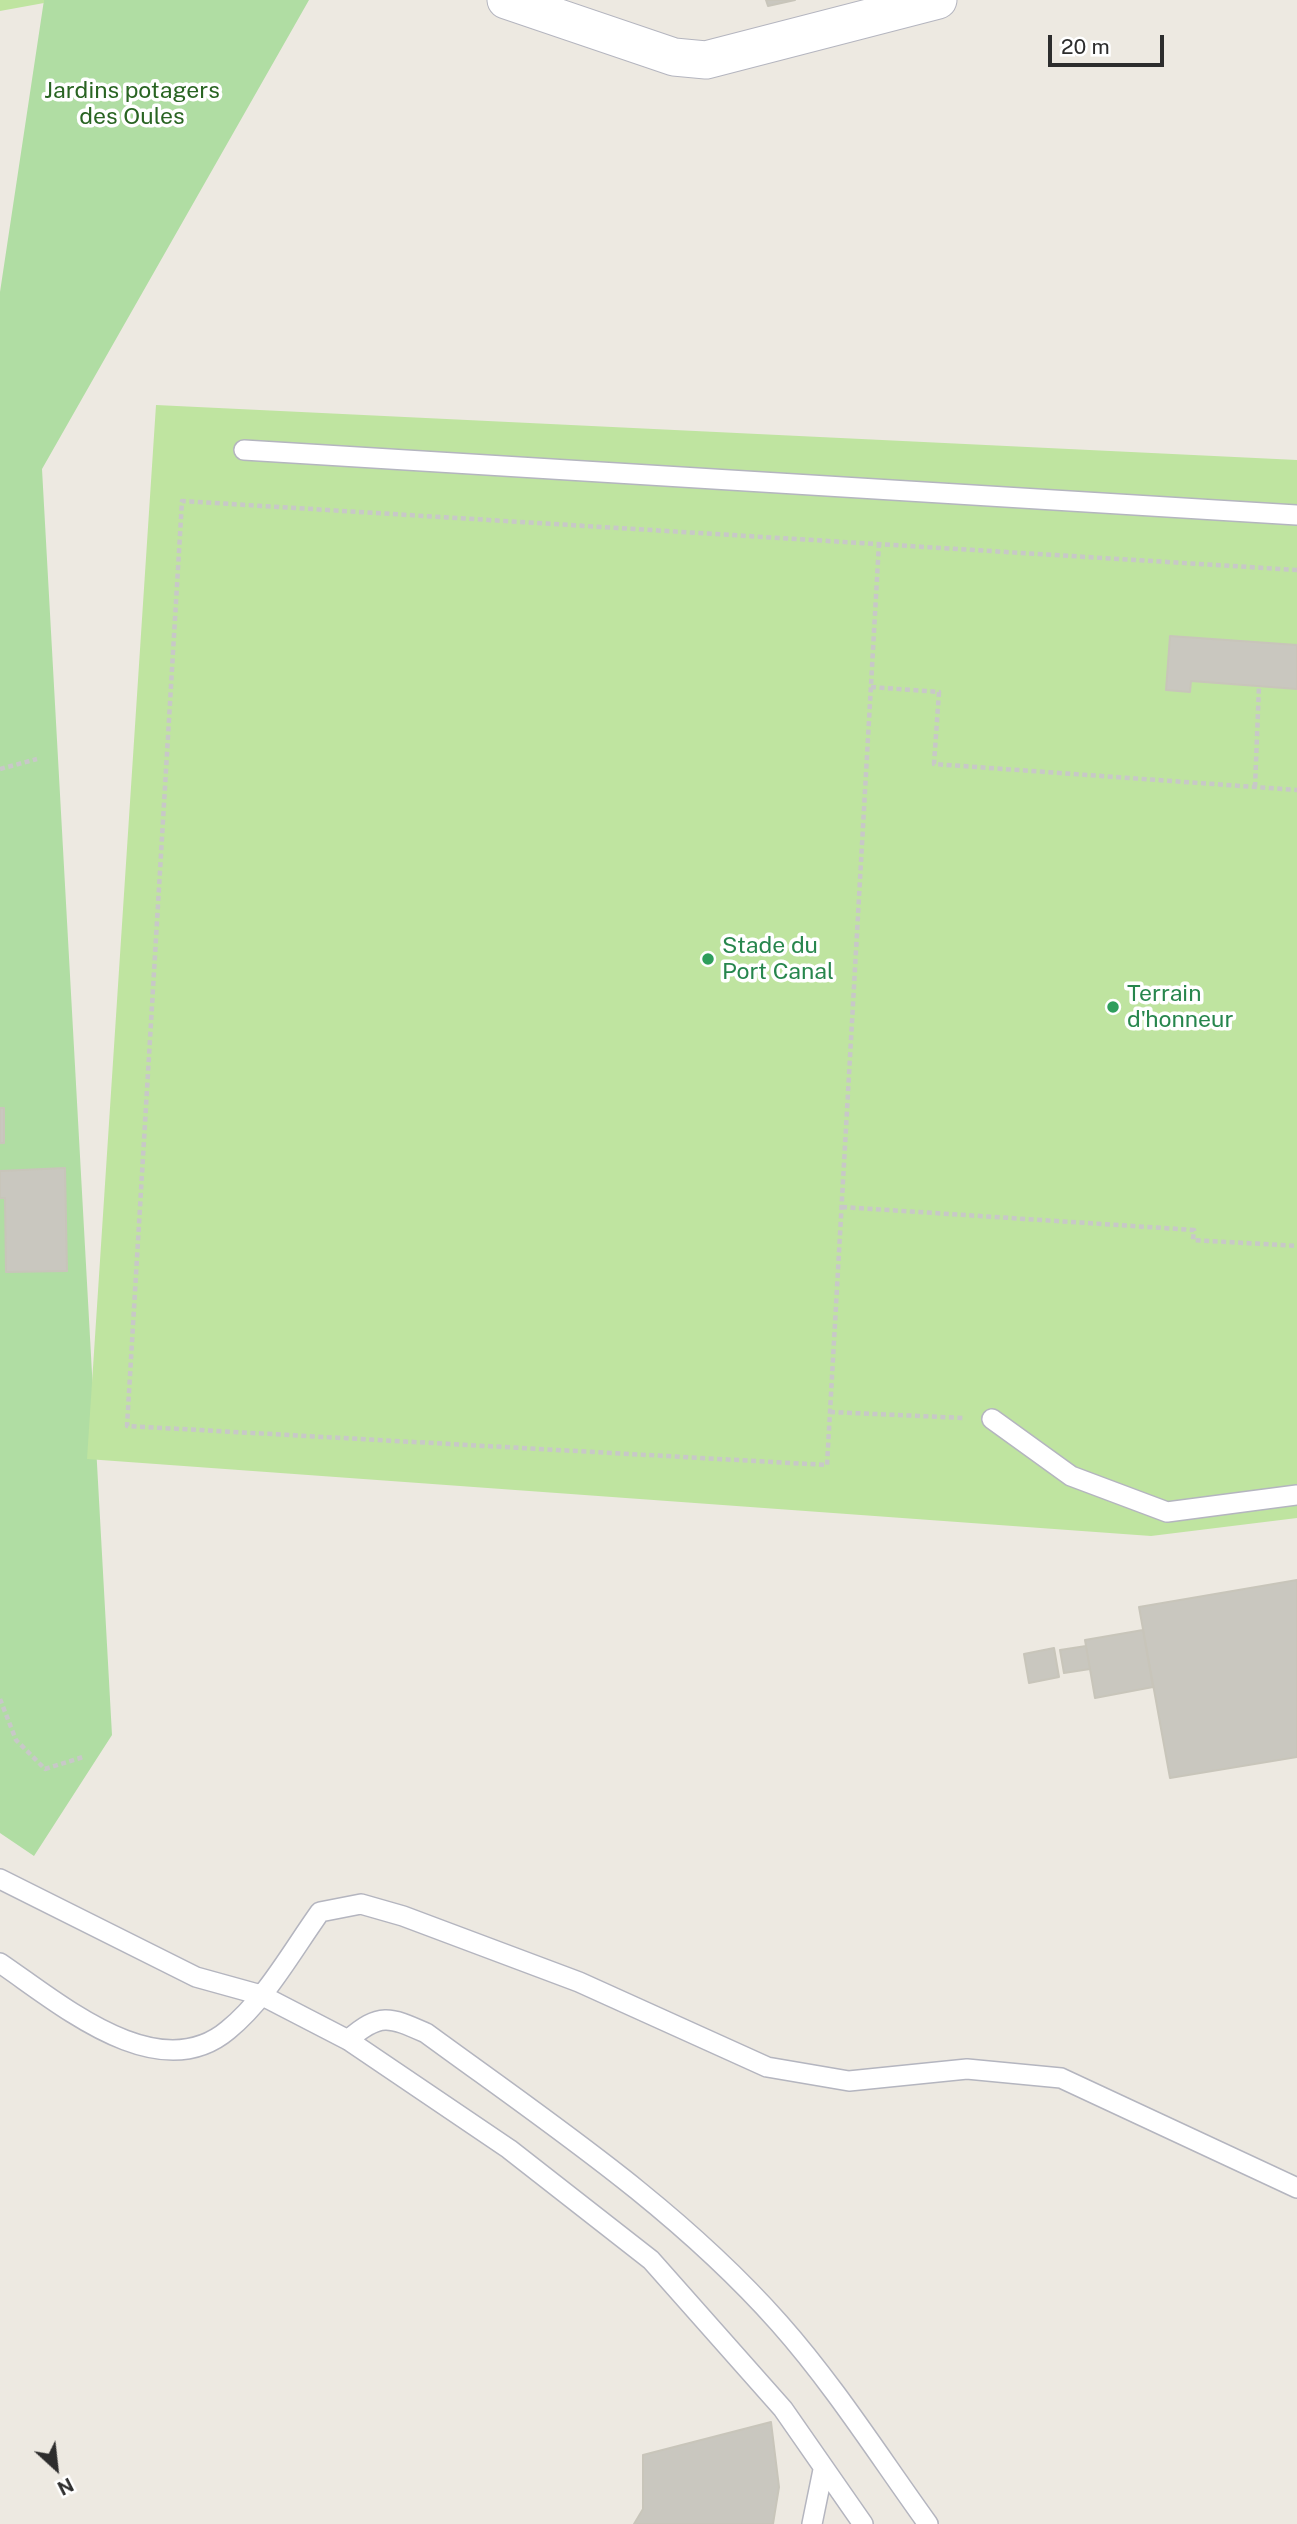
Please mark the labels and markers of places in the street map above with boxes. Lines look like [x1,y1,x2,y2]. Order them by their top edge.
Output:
place label: Stade du Port Canal [722,932,834,986]
marker: Stade du Port Canal [700,951,716,967]
place label: Terrain d'honneur [1127,980,1234,1034]
marker: Terrain d'honneur [1105,999,1121,1015]

